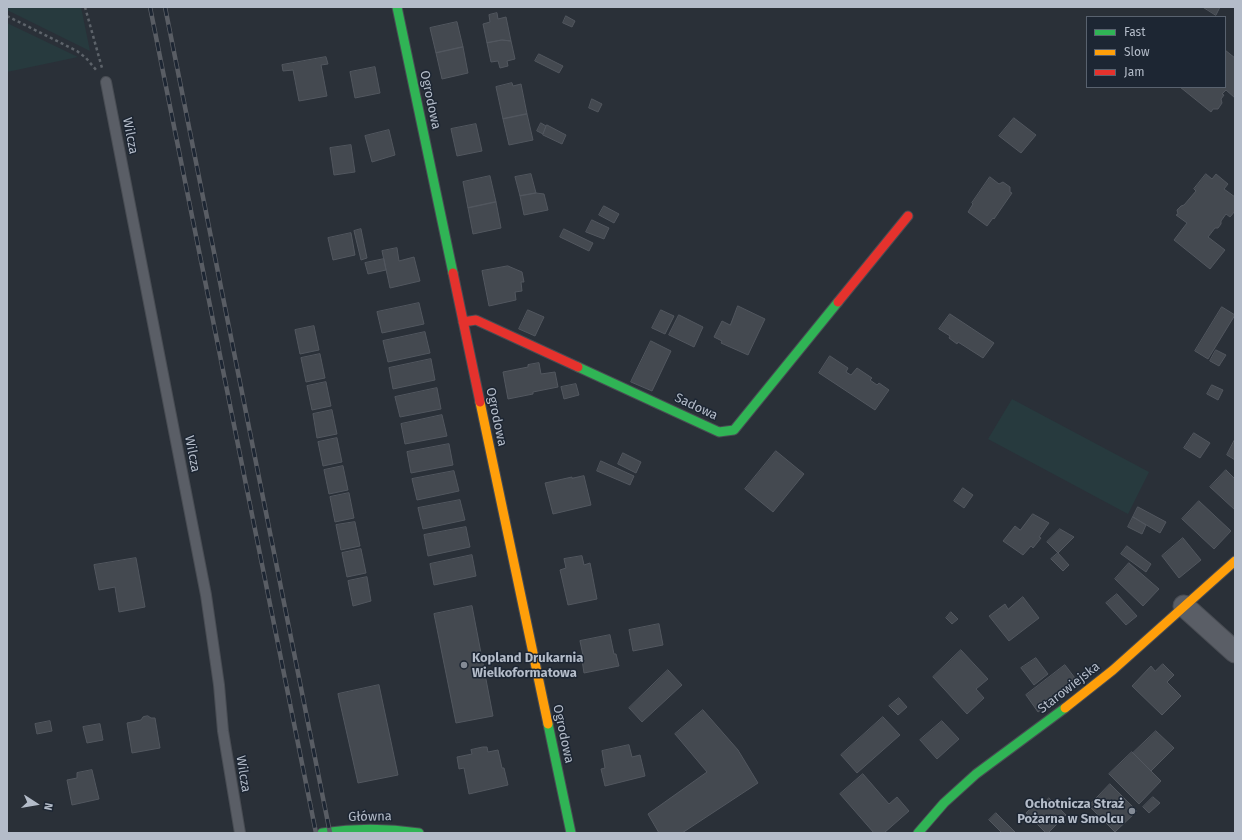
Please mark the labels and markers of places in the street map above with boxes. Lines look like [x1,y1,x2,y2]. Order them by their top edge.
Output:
place label: Kopland Drukarnia Wielkoformatowa [472,650,583,681]
marker: Kopland Drukarnia Wielkoformatowa [459,660,469,670]
place label: Ochotnicza Straż Pożarna w Smolcu [1017,796,1124,827]
marker: Ochotnicza Straż Pożarna w Smolcu [1127,806,1137,816]

